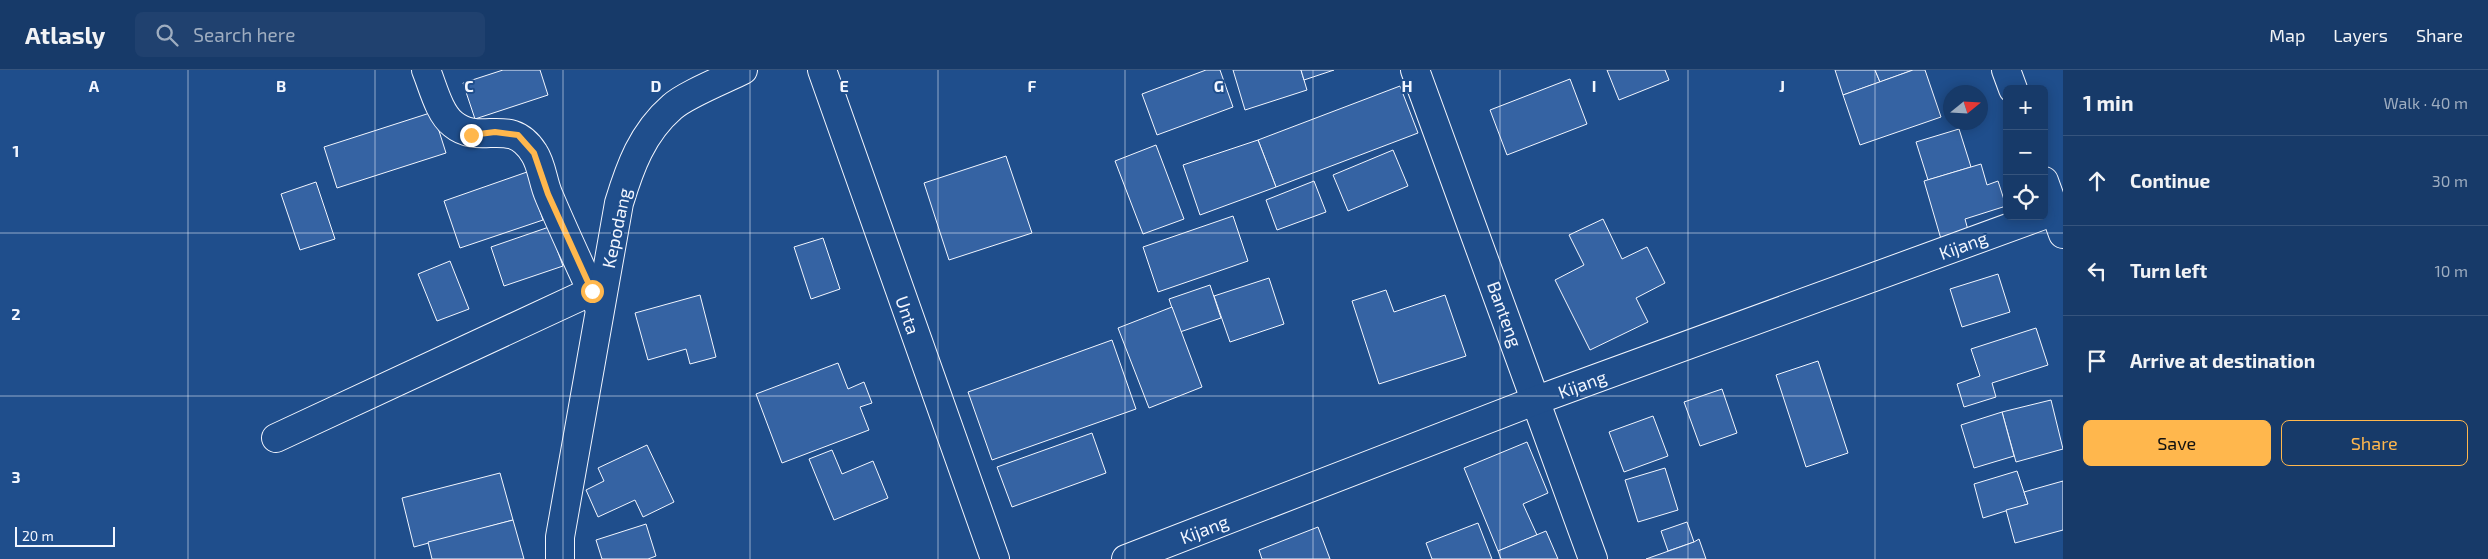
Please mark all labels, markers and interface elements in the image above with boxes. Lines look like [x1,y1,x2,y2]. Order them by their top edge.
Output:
search box [135,12,485,57]
text: Atlasly [25,20,105,49]
icon: search [153,21,181,49]
text: Search here [193,23,295,46]
text: Map [2269,24,2305,46]
text: Layers [2333,24,2388,46]
text: Share [2416,24,2463,46]
text: A [89,76,100,95]
text: B [276,76,286,95]
text: C [464,76,474,95]
text: D [651,76,662,95]
text: E [839,76,849,95]
text: F [1028,76,1037,95]
text: G [1214,76,1224,95]
text: H [1401,76,1413,95]
text: I [1592,76,1596,95]
text: J [1779,76,1785,95]
north arrow [1943,85,1988,130]
map controls [2003,85,2048,220]
button: + [2003,85,2048,130]
text: 1 min [2083,90,2134,115]
text: Walk · 40 m [2384,93,2468,112]
route end [460,124,483,147]
button: − [2003,130,2048,175]
text: 1 [13,141,19,160]
icon: ahead [2083,167,2111,195]
text: Continue [2130,169,2210,192]
text: 30 m [2432,171,2468,190]
button: locate [2003,175,2048,220]
street label: Kepodang [597,186,635,270]
street label: Kijang [1936,226,1990,264]
icon: left [2083,257,2111,285]
text: Turn left [2130,259,2207,282]
text: 10 m [2434,261,2468,280]
street label: Banteng [1483,278,1527,350]
route start [581,280,604,303]
street label: Unta [891,293,925,337]
text: 2 [11,304,21,323]
icon: arrive [2083,347,2111,375]
text: Arrive at destination [2130,349,2315,372]
street label: Kijang [1555,365,1609,403]
button: Save [2083,420,2271,466]
button: Share [2281,420,2468,466]
text: 3 [11,467,21,486]
street label: Kijang [1177,510,1231,548]
scale bar [15,524,115,547]
text: 20 m [22,527,54,544]

